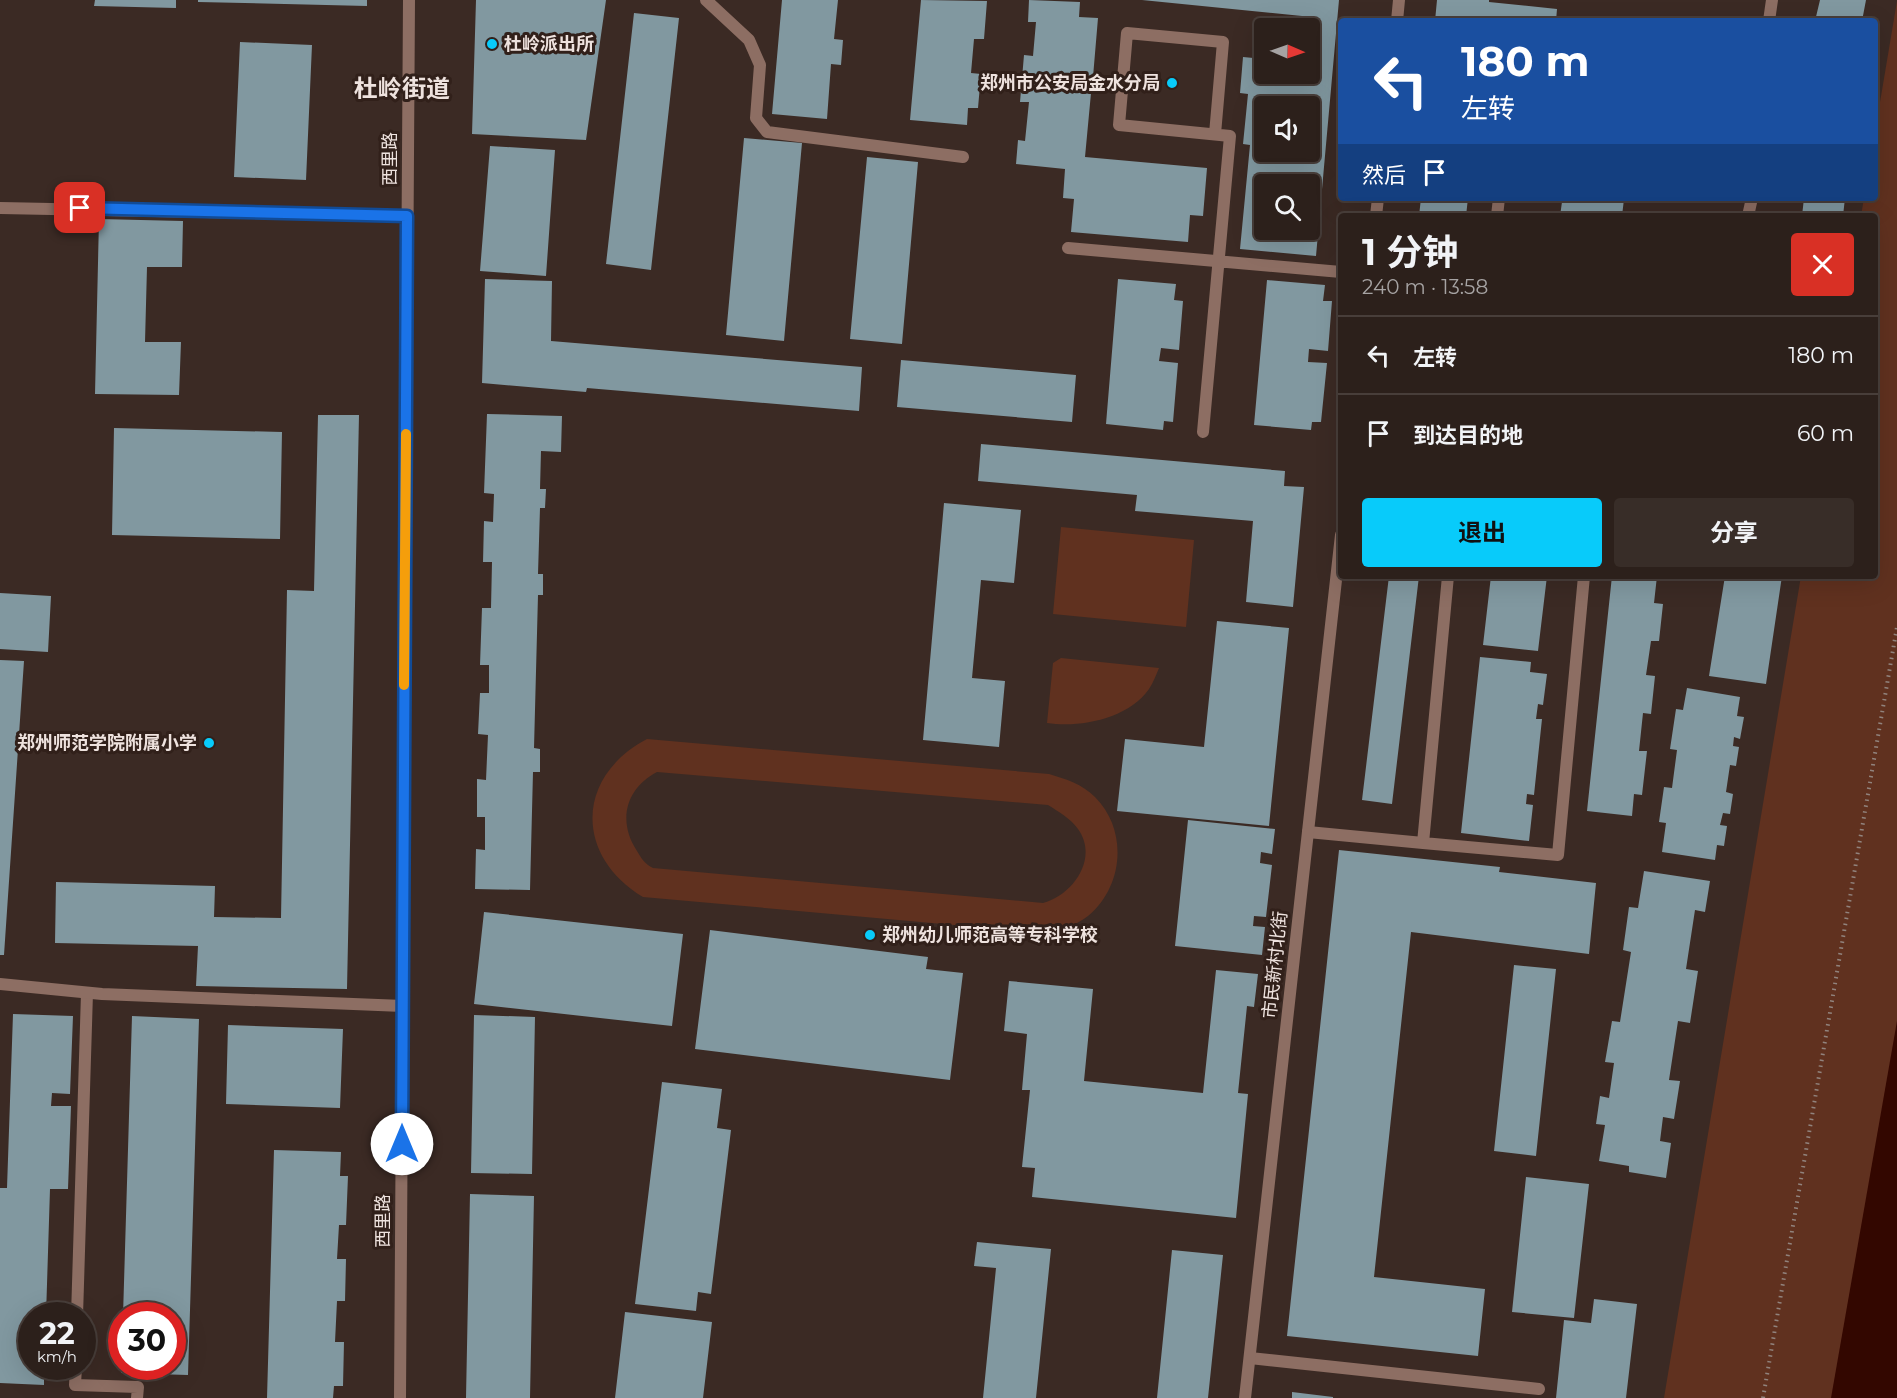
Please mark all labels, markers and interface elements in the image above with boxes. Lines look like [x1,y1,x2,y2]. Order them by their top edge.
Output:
north arrow [1254,18,1320,84]
map controls [1254,18,1320,240]
place label: 杜岭派出所 [504,33,594,55]
text: 180 m [1461,35,1590,87]
marker: 杜岭派出所 [485,37,499,51]
icon: left [1362,42,1440,120]
place label: 郑州市公安局金水分局 [980,72,1160,94]
district label: 杜岭街道 [354,74,450,103]
marker: 郑州市公安局金水分局 [1165,76,1179,90]
text: 左转 [1461,92,1515,125]
button: sound [1254,96,1320,162]
street label: 西里路 [379,132,401,186]
icon: arrive [1418,156,1451,189]
text: 然后 [1362,162,1406,189]
button: search [1254,174,1320,240]
pin [54,182,105,233]
icon: arrive [63,191,96,224]
text: 1 分钟 [1362,230,1458,274]
button: close [1791,233,1854,296]
text: 240 m · 13:58 [1362,275,1488,299]
icon: left [1362,339,1395,372]
text: 180 m [1788,342,1854,369]
text: 左转 [1413,344,1457,371]
icon: arrive [1362,417,1395,450]
text: 60 m [1797,420,1854,447]
text: 到达目的地 [1413,422,1523,449]
button: 退出 [1362,498,1602,567]
button: 分享 [1614,498,1854,567]
place label: 郑州师范学院附属小学 [17,732,197,754]
marker: 郑州师范学院附属小学 [202,736,216,750]
street label: 市民新村北街 [1258,910,1292,1020]
place label: 郑州幼儿师范高等专科学校 [882,924,1098,946]
marker: 郑州幼儿师范高等专科学校 [863,928,877,942]
position arrow [370,1112,434,1176]
street label: 西里路 [372,1194,394,1248]
speed limit sign: 30 [108,1302,186,1380]
text: 22 [39,1315,75,1352]
text: km/h [37,1347,77,1366]

